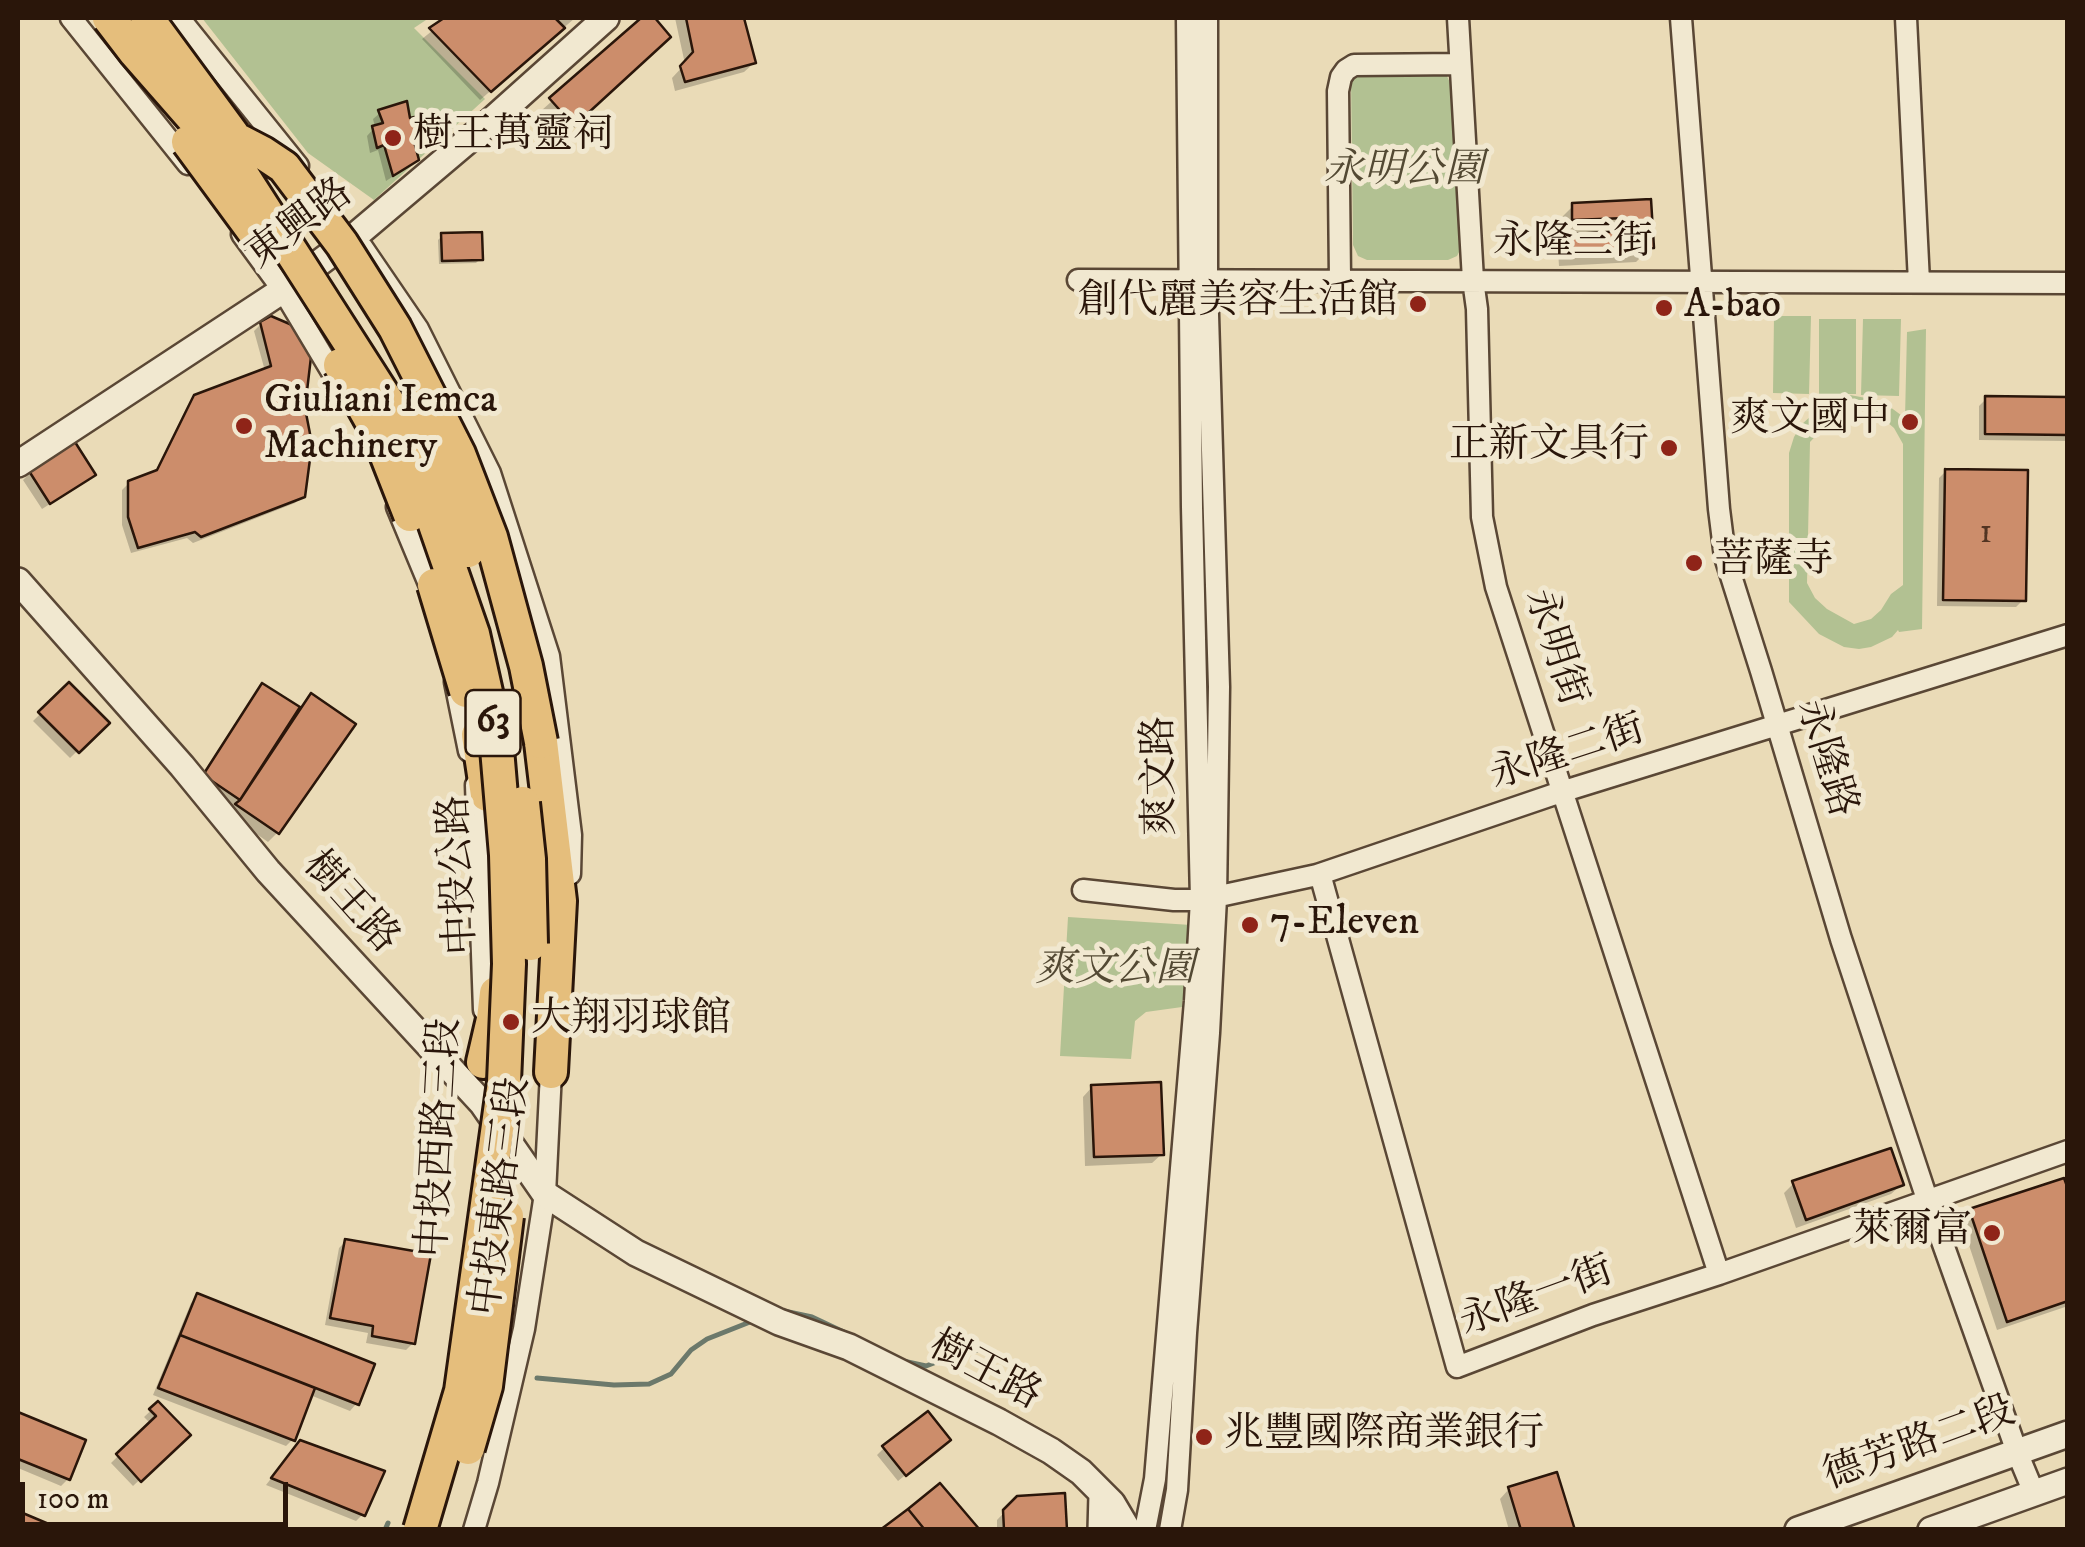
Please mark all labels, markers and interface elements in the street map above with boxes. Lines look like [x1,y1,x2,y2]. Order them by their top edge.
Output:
place label: 樹王萬靈祠 [413,114,613,162]
marker: 樹王萬靈祠 [382,127,404,149]
park label: 永明公園 [1324,149,1484,197]
street label: 東興路 [239,171,363,281]
street label: 永隆三街 [1493,221,1653,269]
place label: 創代麗美容生活館 [1078,280,1398,328]
place label: A-bao [1684,284,1781,332]
marker: 創代麗美容生活館 [1407,293,1429,315]
marker: A-bao [1653,297,1675,319]
place label: Giuliani Iemca Machinery [264,379,497,473]
place label: 爽文國中 [1730,398,1890,446]
marker: 爽文國中 [1899,411,1921,433]
marker: Giuliani Iemca Machinery [233,415,255,437]
place label: 正新文具行 [1449,424,1649,472]
marker: 正新文具行 [1658,437,1680,459]
house number: 1 [1980,514,1992,556]
place label: 菩薩寺 [1714,539,1834,587]
marker: 菩薩寺 [1683,552,1705,574]
street label: 永明街 [1512,584,1594,712]
road number: 63 [466,690,520,756]
street label: 永隆路 [1784,695,1864,823]
street label: 永隆二街 [1484,707,1652,803]
street label: 爽文路 [1138,716,1188,836]
street label: 中投公路 [433,794,489,956]
street label: 樹王路 [291,843,407,965]
place label: 7-Eleven [1270,901,1419,949]
marker: 7-Eleven [1239,914,1261,936]
park label: 爽文公園 [1035,948,1195,996]
place label: 大翔羽球館 [531,998,731,1046]
marker: 大翔羽球館 [500,1011,522,1033]
street label: 中投西路三段 [412,1017,472,1259]
street label: 中投東路三段 [465,1075,541,1319]
place label: 萊爾富 [1852,1209,1972,1257]
marker: 萊爾富 [1981,1222,2003,1244]
street label: 永隆一街 [1454,1249,1620,1349]
street label: 樹王路 [920,1324,1048,1422]
street label: 德芳路二段 [1818,1389,2022,1503]
place label: 兆豐國際商業銀行 [1224,1413,1544,1461]
marker: 兆豐國際商業銀行 [1193,1426,1215,1448]
scale bar [25,1462,292,1524]
text: 100 m [37,1481,109,1518]

